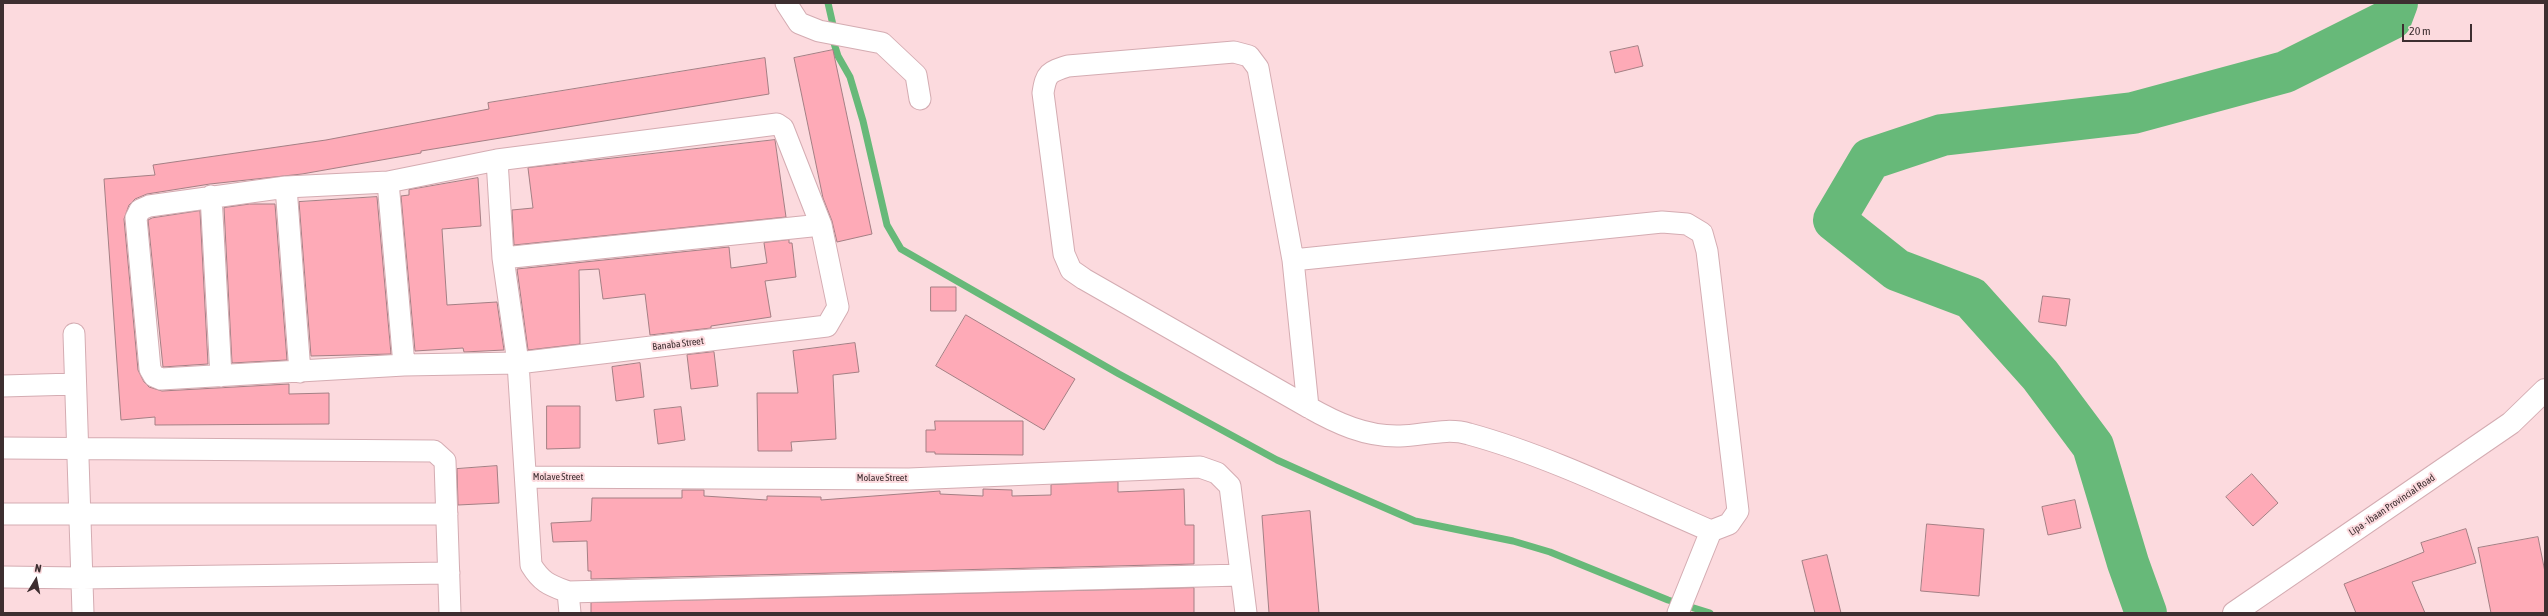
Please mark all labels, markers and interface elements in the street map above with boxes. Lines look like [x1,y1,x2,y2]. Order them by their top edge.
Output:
scale bar [2404,16,2474,42]
text: 20 m [2409,24,2431,38]
street label: Banaba Street [652,335,704,353]
street label: Molave Street [533,471,583,483]
street label: Molave Street [857,472,907,484]
street label: Lipa - Ibaan Provincial Road [2347,472,2437,538]
north arrow [16,560,56,600]
text: N [34,562,42,575]

